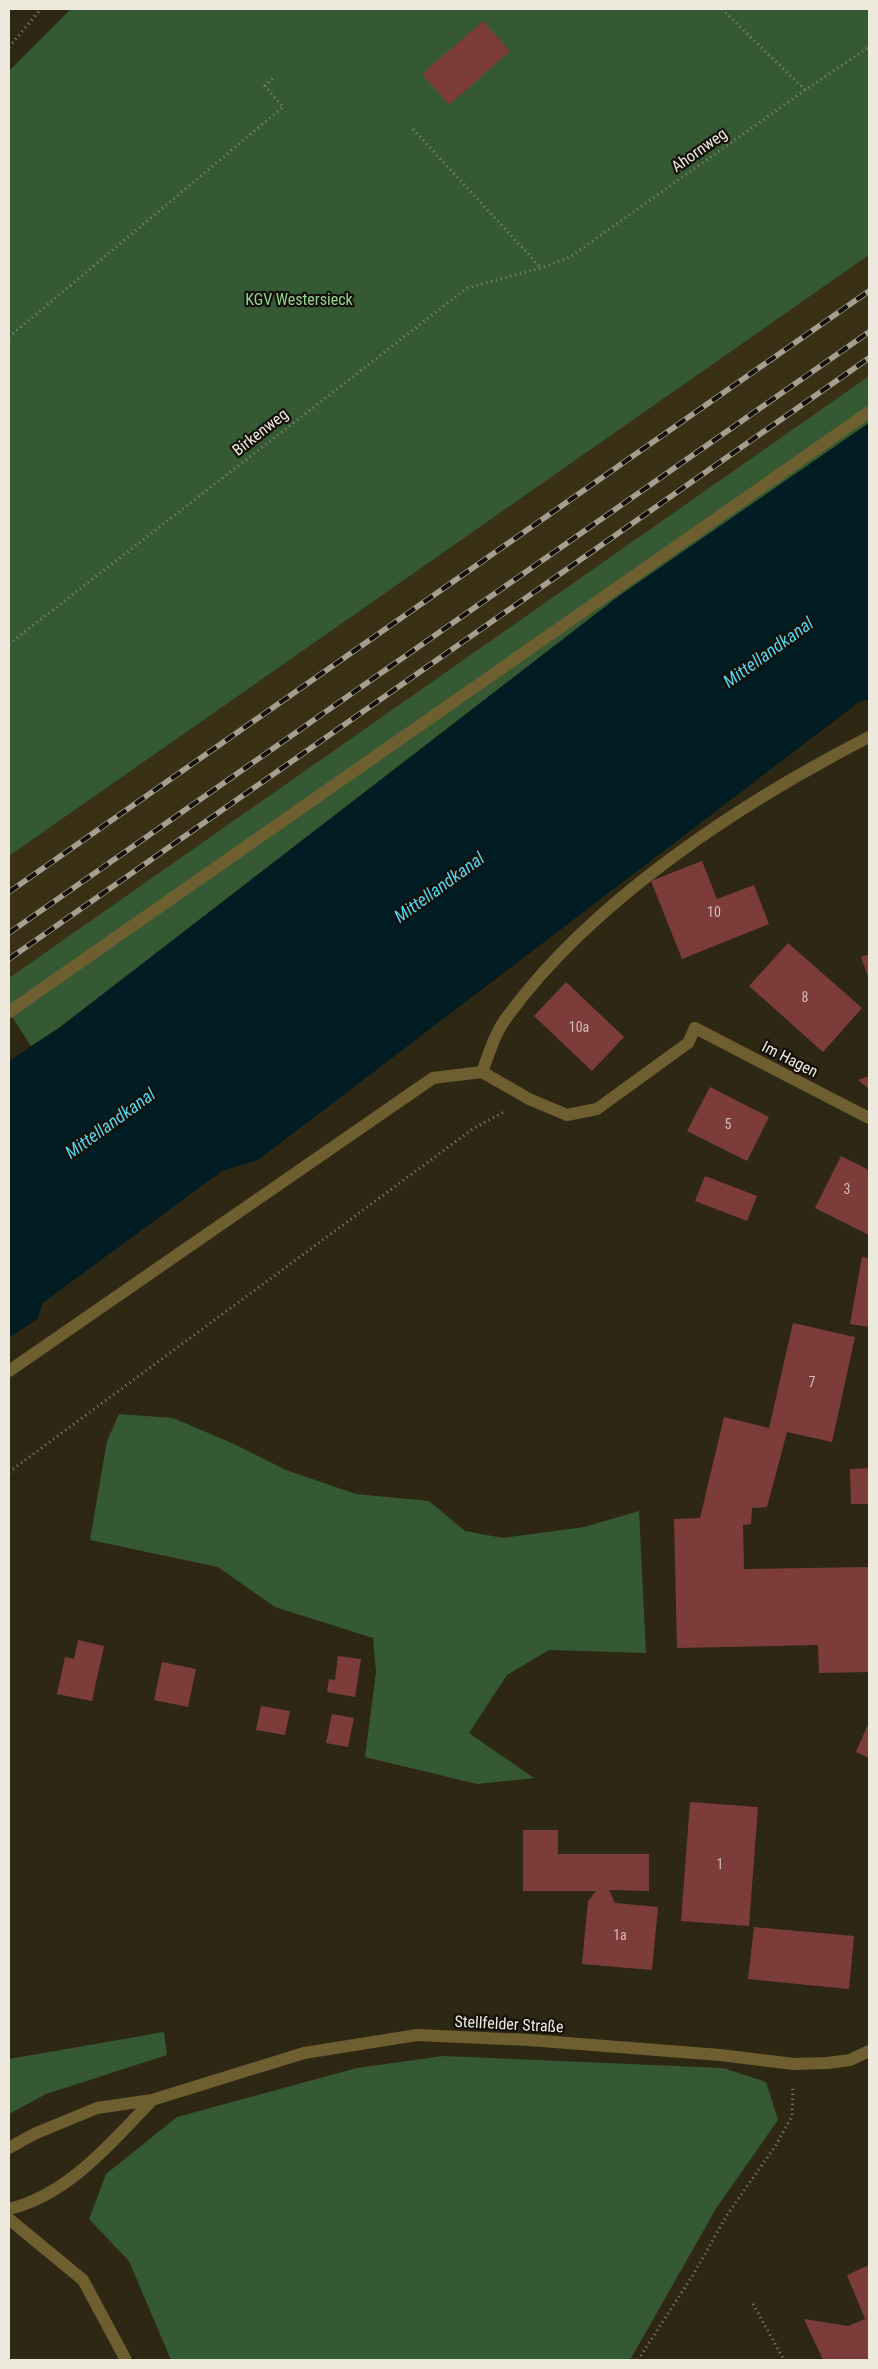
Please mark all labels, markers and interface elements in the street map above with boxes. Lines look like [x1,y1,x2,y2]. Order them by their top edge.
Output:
street label: Ahornweg [668,124,730,176]
park label: KGV Westersieck [245,290,354,309]
street label: Birkenweg [228,404,292,460]
water label: Mittellandkanal [719,612,818,692]
water label: Mittellandkanal [390,847,489,927]
house number: 10 [707,904,721,920]
house number: 8 [802,989,809,1005]
house number: 10a [569,1019,589,1035]
street label: Im Hagen [759,1037,821,1081]
water label: Mittellandkanal [61,1083,160,1163]
house number: 5 [725,1116,732,1132]
house number: 3 [844,1181,850,1197]
house number: 7 [809,1374,816,1390]
house number: 1 [717,1856,723,1872]
house number: 1a [613,1927,627,1943]
street label: Stellfelder Straße [454,2012,564,2036]

